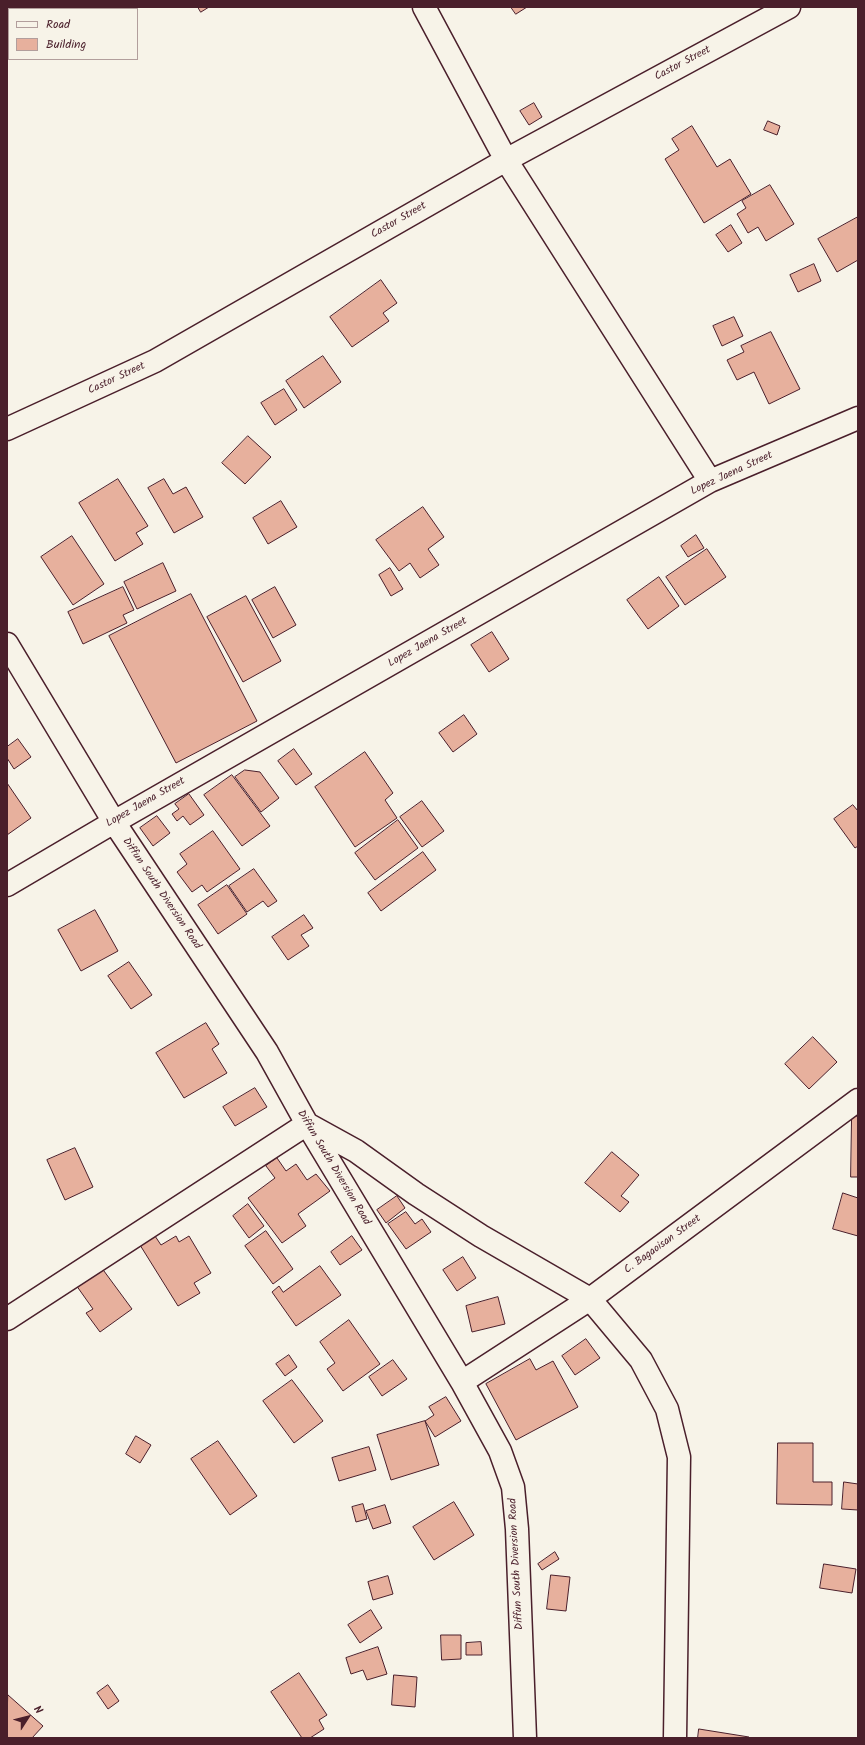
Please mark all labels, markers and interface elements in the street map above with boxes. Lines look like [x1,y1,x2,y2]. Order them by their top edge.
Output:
legend [8,8,138,60]
text: Road [46,15,70,34]
text: Building [46,35,86,54]
street label: Castor Street [653,44,713,84]
street label: Castor Street [369,200,429,242]
street label: Castor Street [86,360,148,398]
street label: Lopez Jaena Street [689,449,775,499]
street label: Lopez Jaena Street [386,615,470,671]
street label: Lopez Jaena Street [104,775,188,831]
street label: Diffun South Diversion Road [119,836,203,952]
street label: Diffun South Diversion Road [293,1108,373,1228]
street label: C. Bagaoisan Street [622,1213,704,1277]
street label: Diffun South Diversion Road [507,1498,527,1630]
north arrow [8,1697,48,1737]
text: N [28,1702,47,1718]

